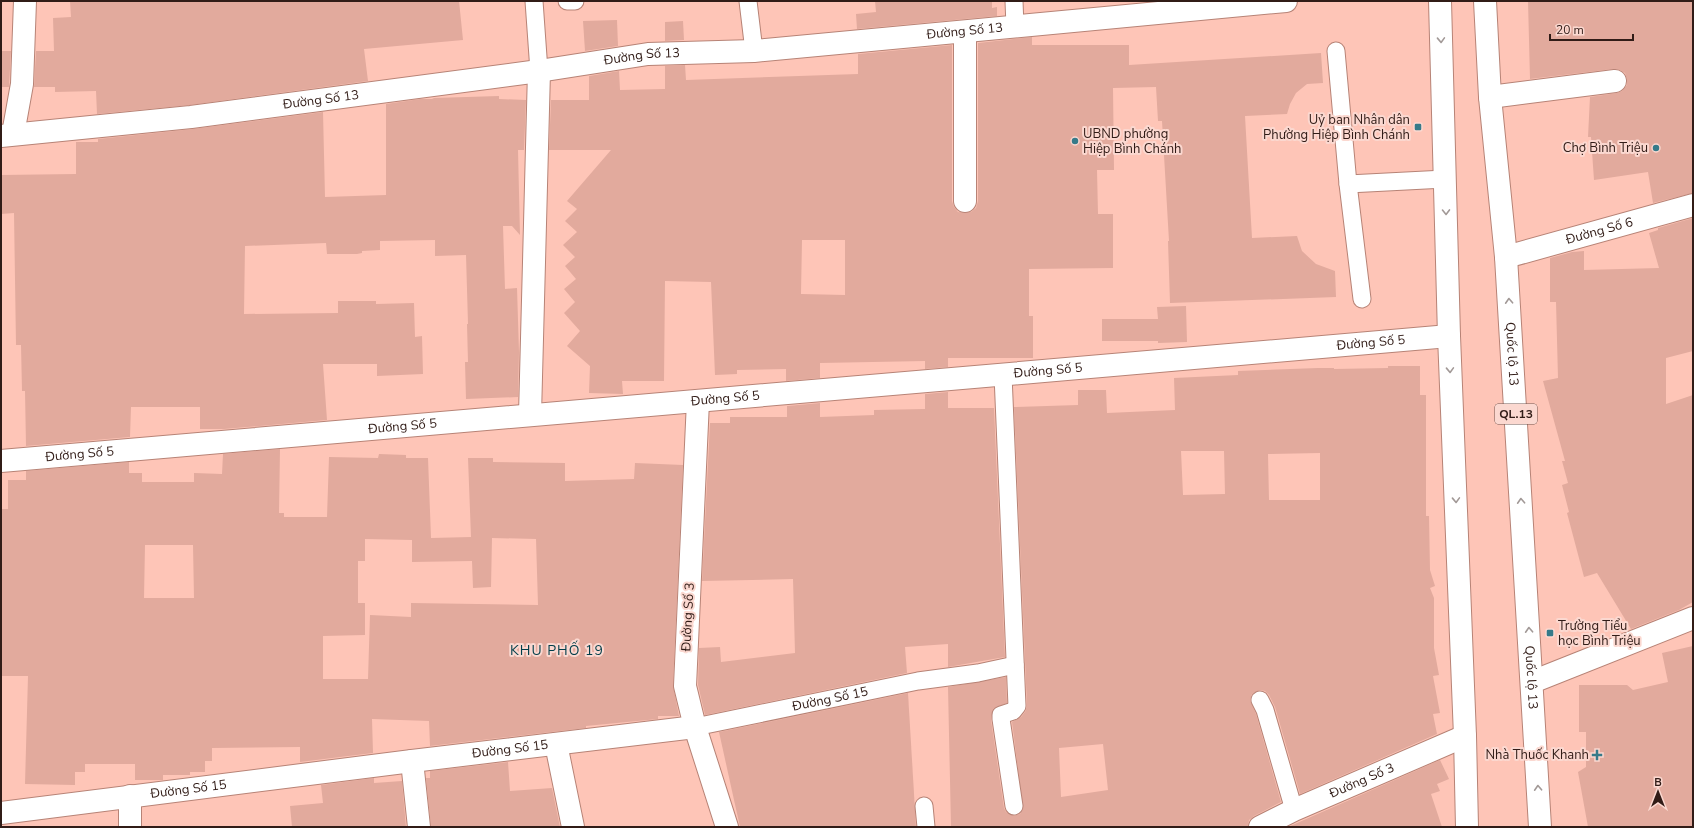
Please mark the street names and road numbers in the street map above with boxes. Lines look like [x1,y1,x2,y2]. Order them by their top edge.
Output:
street label: Đường Số 13 [925,19,1004,44]
street label: Đường Số 13 [601,44,680,70]
street label: Đường Số 13 [281,86,360,114]
street label: Đường Số 6 [1563,213,1635,249]
street label: Quốc lộ 13 [1501,321,1523,386]
street label: Đường Số 5 [1335,331,1406,355]
street label: Đường Số 5 [1012,359,1083,383]
street label: Đường Số 5 [689,387,761,410]
road number: QL.13 [1495,404,1537,424]
street label: Đường Số 5 [366,414,438,438]
street label: Đường Số 5 [44,442,115,466]
street label: Đường Số 3 [677,582,699,653]
street label: Quốc lộ 13 [1520,645,1542,710]
street label: Đường Số 15 [790,683,870,716]
street label: Đường Số 15 [470,736,549,763]
street label: Đường Số 3 [1326,759,1397,803]
street label: Đường Số 15 [148,776,228,803]

